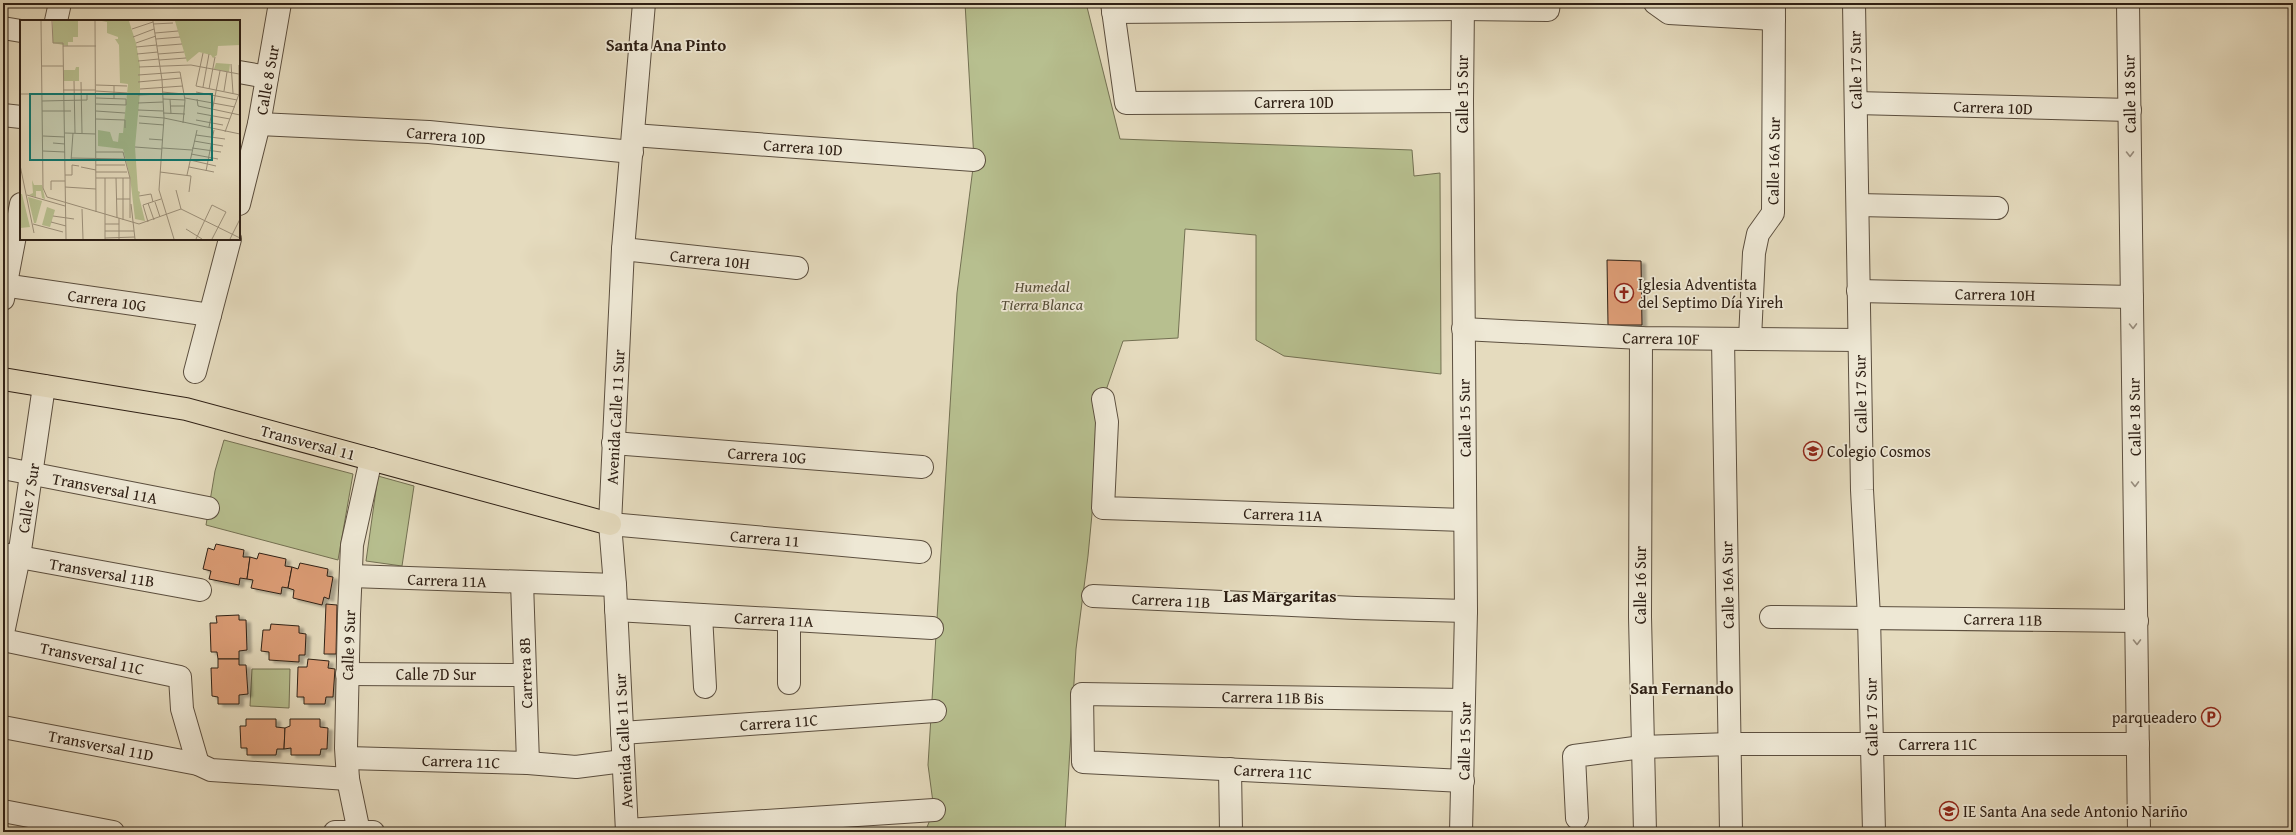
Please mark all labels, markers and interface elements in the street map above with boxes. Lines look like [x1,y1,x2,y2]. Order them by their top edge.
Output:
inset map [20,20,240,240]
street label: Calle 17 Sur [1842,30,1868,109]
district label: Santa Ana Pinto [606,32,726,57]
street label: Calle 8 Sur [249,43,285,117]
street label: Calle 15 Sur [1450,54,1474,133]
street label: Calle 18 Sur [2116,54,2142,133]
street label: Carrera 10D [1254,90,1334,114]
street label: Carrera 10D [1953,94,2033,120]
street label: Calle 16A Sur [1760,116,1786,205]
street label: Carrera 10D [405,120,487,150]
street label: Carrera 10D [763,132,844,162]
one-way arrow [2126,151,2134,157]
street label: Carrera 10H [669,243,752,275]
place label: Iglesia Adventista del Septimo Día Yireh [1638,272,1783,314]
park label: Humedal Tierra Blanca [1001,274,1084,316]
street label: Carrera 10H [1955,281,2036,307]
church icon: Iglesia Adventista del Septimo Día Yireh [1613,282,1635,304]
street label: Carrera 10G [66,283,148,317]
one-way arrow [2128,323,2137,329]
street label: Carrera 10F [1622,325,1700,351]
street label: Avenida Calle 11 Sur [599,348,631,485]
street label: Calle 17 Sur [1847,354,1873,433]
street label: Calle 18 Sur [2121,377,2147,456]
street label: Calle 15 Sur [1451,378,1477,457]
street label: Transversal 11 [258,418,358,466]
place label: Colegio Cosmos [1827,439,1931,463]
street label: Carrera 10G [727,440,808,470]
school or university icon: Colegio Cosmos [1802,440,1824,462]
street label: Calle 7 Sur [11,461,45,535]
street label: Transversal 11A [50,466,160,510]
one-way arrow [2131,481,2139,487]
street label: Carrera 11A [1243,501,1323,527]
street label: Carrera 11 [729,523,801,553]
street label: Calle 16A Sur [1714,540,1740,629]
street label: Calle 16 Sur [1628,545,1652,624]
street label: Transversal 11B [48,551,156,593]
street label: Carrera 11A [407,567,487,593]
district label: Las Margaritas [1224,583,1336,608]
street label: Carrera 11B [1131,586,1211,614]
street label: Carrera 11A [734,605,815,633]
street label: Carrera 11B [1963,606,2043,632]
street label: Calle 9 Sur [335,609,361,681]
street label: Transversal 11C [38,635,147,681]
street label: Carrera 8B [512,637,538,709]
one-way arrow [2133,639,2141,645]
street label: Calle 7D Sur [396,662,477,686]
street label: Avenida Calle 11 Sur [607,672,639,809]
district label: San Fernando [1630,675,1734,700]
street label: Calle 17 Sur [1858,677,1884,756]
street label: Carrera 11B Bis [1222,684,1324,710]
street label: Calle 15 Sur [1451,701,1477,780]
place label: parqueadero [2112,705,2197,729]
parking icon: parqueadero [2200,706,2222,728]
street label: Carrera 11C [739,707,819,737]
street label: Transversal 11D [46,723,156,767]
street label: Carrera 11C [1899,732,1977,756]
street label: Carrera 11C [421,748,501,774]
street label: Carrera 11C [1233,757,1313,785]
place label: IE Santa Ana sede Antonio Nariño [1963,799,2188,823]
school or university icon: IE Santa Ana sede Antonio Nariño [1938,800,1960,822]

